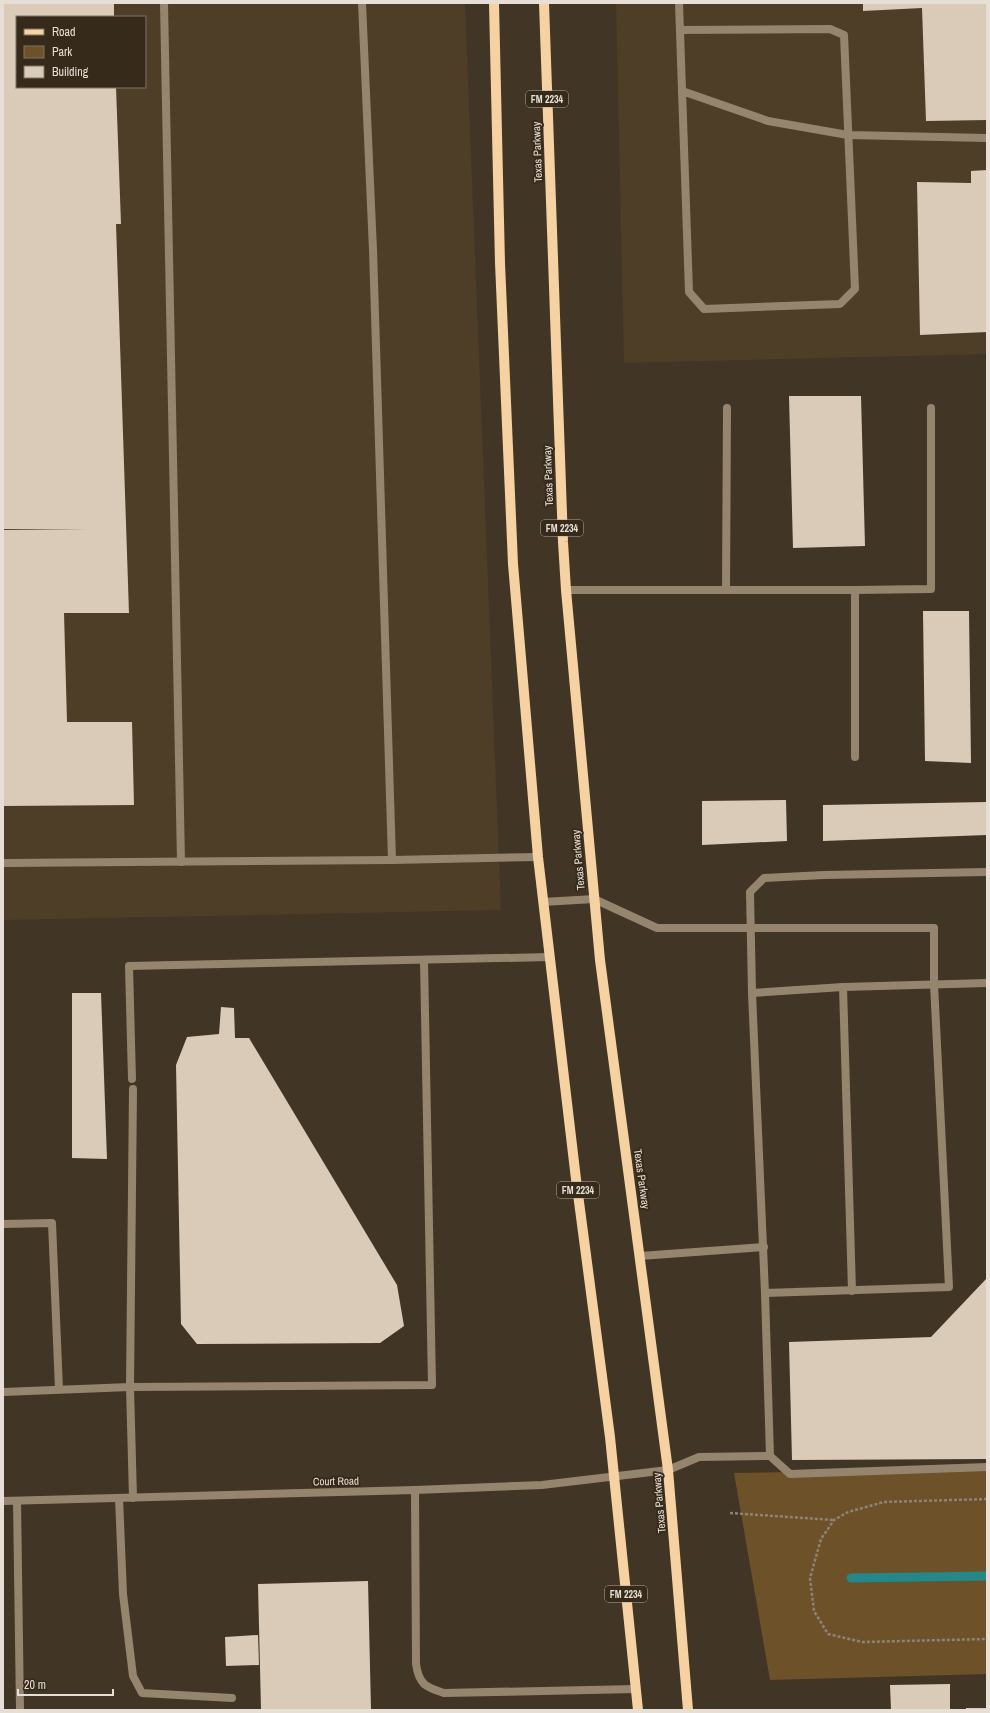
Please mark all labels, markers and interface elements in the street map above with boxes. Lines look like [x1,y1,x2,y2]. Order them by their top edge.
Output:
legend [16,16,146,88]
text: Road [52,24,76,40]
text: Park [52,44,72,60]
text: Building [52,64,89,80]
road number: FM 2234 [526,91,568,107]
street label: Texas Parkway [529,121,545,183]
street label: Texas Parkway [540,445,556,507]
road number: FM 2234 [541,520,583,536]
street label: Texas Parkway [568,829,588,891]
street label: Texas Parkway [631,1148,653,1210]
road number: FM 2234 [557,1182,599,1198]
street label: Texas Parkway [649,1472,669,1534]
street label: Court Road [313,1474,359,1488]
road number: FM 2234 [605,1586,647,1602]
scale bar [18,1671,113,1697]
text: 20 m [24,1677,46,1693]

